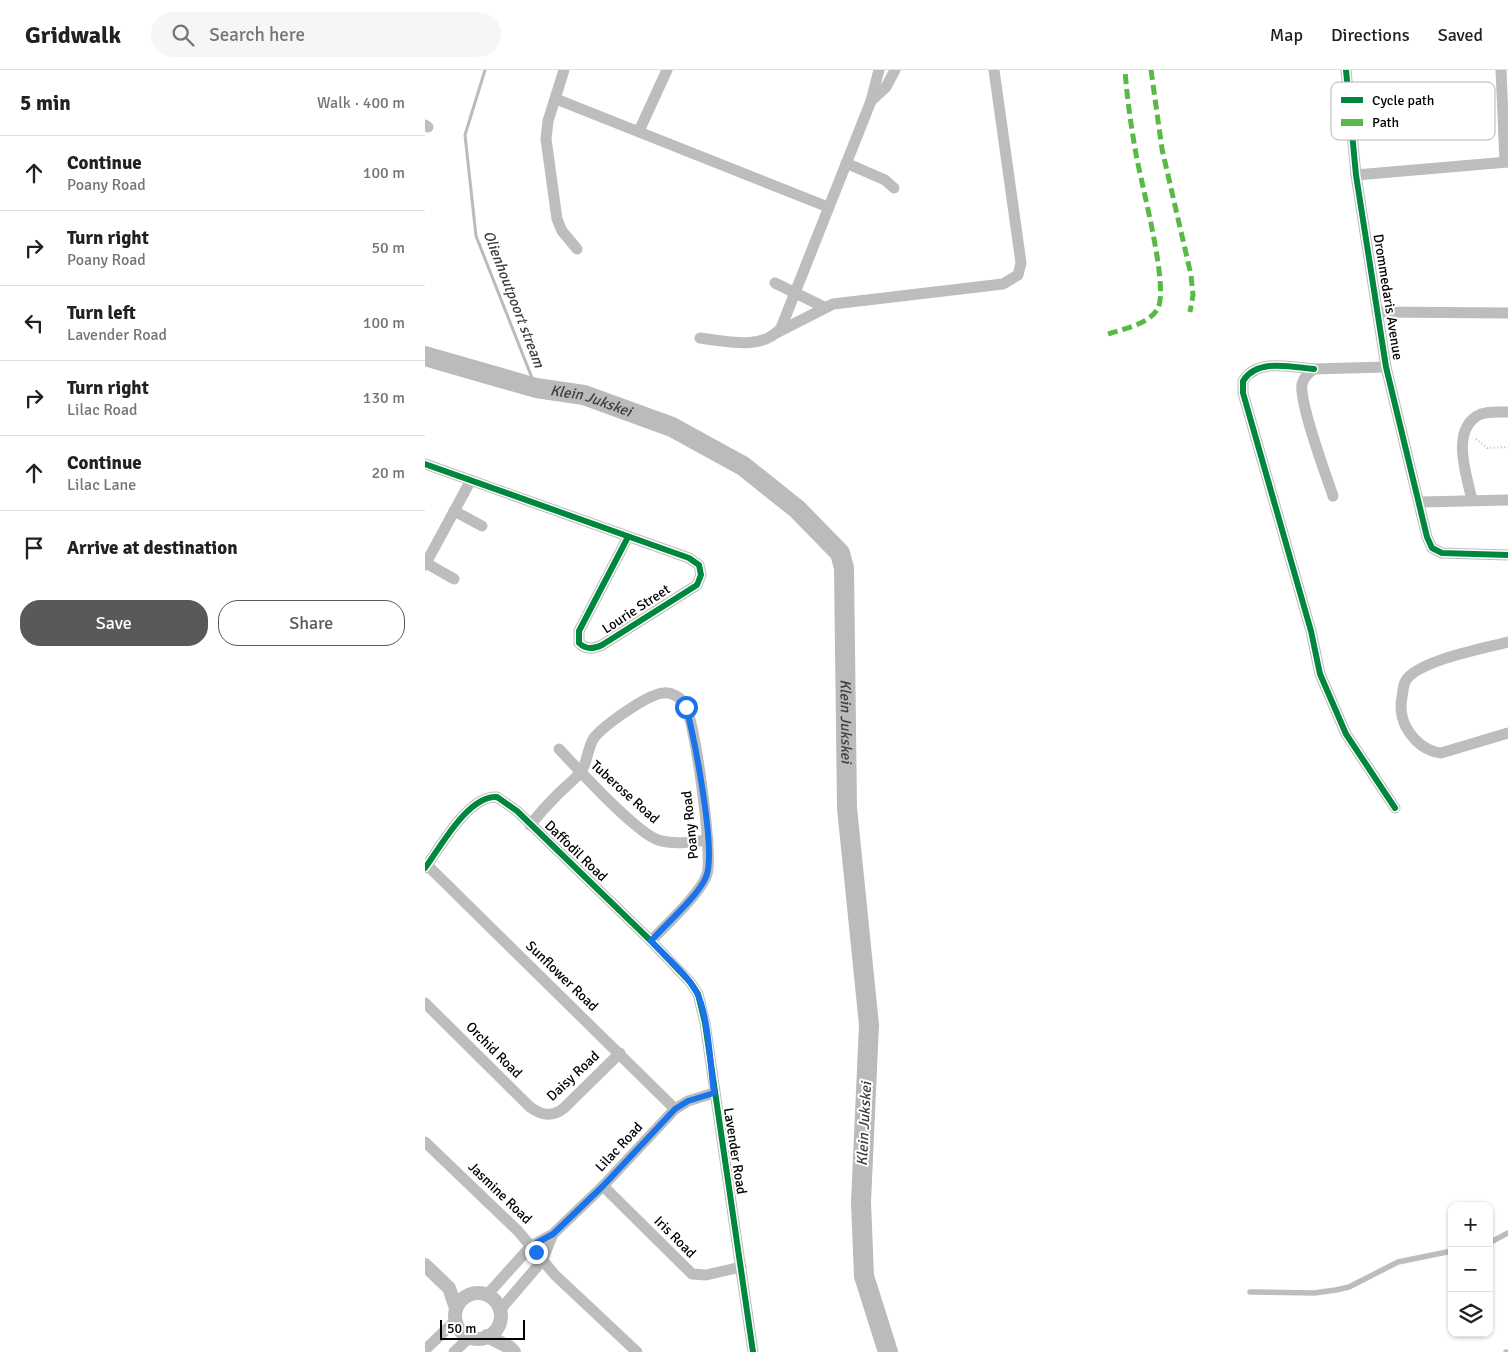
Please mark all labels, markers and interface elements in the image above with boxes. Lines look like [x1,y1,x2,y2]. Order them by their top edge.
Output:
search box [151,12,501,57]
text: Gridwalk [25,20,121,50]
icon: search [169,21,197,49]
text: Search here [209,23,305,47]
text: Map [1270,24,1303,46]
text: Directions [1331,24,1410,46]
text: Saved [1438,24,1483,46]
legend [1331,82,1495,140]
text: 5 min [20,90,71,116]
text: Cycle path [1372,92,1434,109]
text: Walk · 400 m [317,93,405,113]
text: Path [1372,114,1399,131]
text: Continue [67,151,142,175]
icon: ahead [20,159,48,187]
text: 100 m [363,163,405,183]
text: Poany Road [67,175,146,195]
text: Turn right [67,226,149,250]
water label: Olienhoutpoort stream [480,228,549,371]
street label: Drommedaris Avenue [1370,233,1406,361]
icon: right [20,234,48,262]
text: 50 m [371,238,405,258]
text: Poany Road [67,250,146,270]
text: Turn left [67,301,136,325]
icon: left [20,309,48,337]
text: 100 m [363,313,405,333]
text: Lavender Road [67,325,167,345]
text: Turn right [67,376,149,400]
water label: Klein Jukskei [549,381,636,421]
icon: right [20,384,48,412]
text: 130 m [363,388,405,408]
text: Lilac Road [67,400,137,420]
text: Continue [67,451,142,475]
icon: ahead [20,459,48,487]
text: 20 m [371,463,405,483]
text: Lilac Lane [67,475,136,495]
icon: arrive [20,534,48,562]
text: Arrive at destination [67,536,238,560]
street label: Lourie Street [599,581,673,637]
button: Save [20,600,208,646]
button: Share [218,600,405,646]
water label: Klein Jukskei [836,679,855,765]
route start [675,696,698,719]
street label: Tuberose Road [587,757,663,827]
street label: Poany Road [678,790,702,860]
street label: Daffodil Road [541,817,611,885]
street label: Sunflower Road [522,937,602,1015]
street label: Orchid Road [462,1018,526,1082]
street label: Daisy Road [543,1047,603,1105]
water label: Klein Jukskei [853,1080,875,1166]
street label: Lavender Road [720,1106,750,1196]
street label: Lilac Road [592,1119,646,1175]
street label: Jasmine Road [465,1158,535,1228]
map controls [1448,1202,1493,1337]
button: + [1448,1202,1493,1247]
street label: Iris Road [650,1212,700,1262]
route end [525,1241,548,1264]
button: − [1448,1247,1493,1292]
button: layers [1448,1292,1493,1337]
scale bar [440,1317,525,1340]
text: 50 m [447,1320,476,1337]

